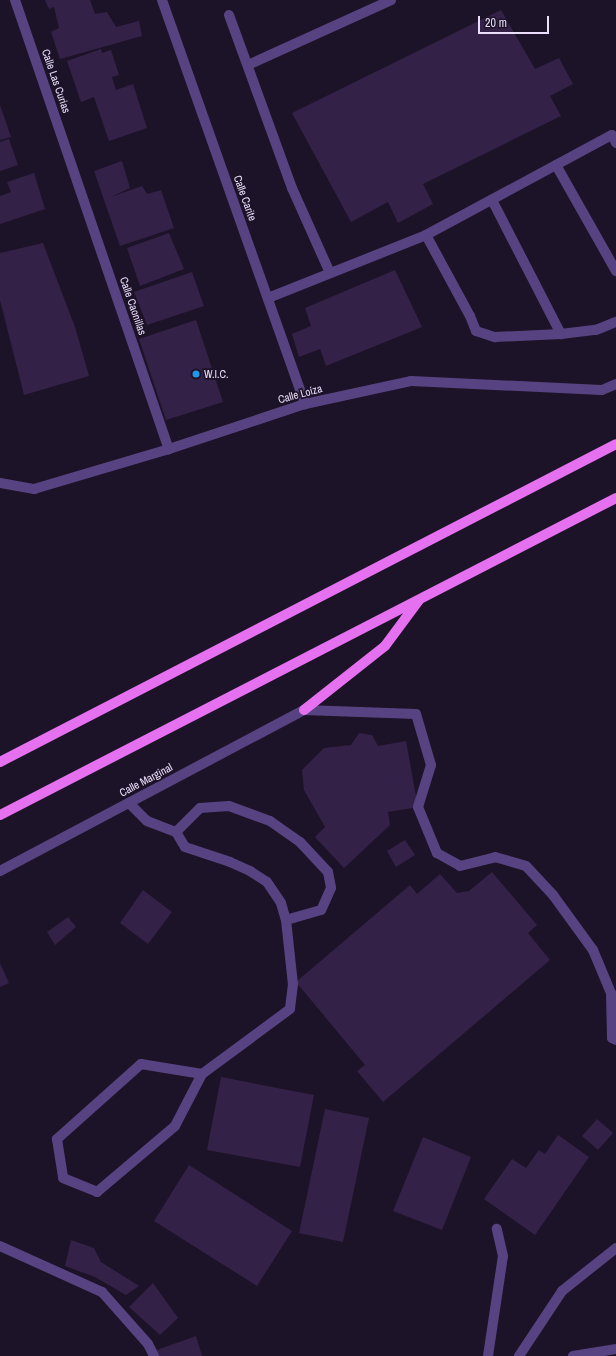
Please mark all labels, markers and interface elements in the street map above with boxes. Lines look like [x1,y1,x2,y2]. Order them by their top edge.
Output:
scale bar [480,8,551,34]
text: 20 m [485,15,507,31]
street label: Calle Las Curias [39,47,73,115]
street label: Calle Carite [231,173,259,223]
street label: Calle Caonillas [117,275,149,337]
place label: W.I.C. [204,367,229,381]
marker: W.I.C. [191,369,201,379]
street label: Calle Loíza [276,382,324,406]
street label: Calle Marginal [117,761,175,799]

